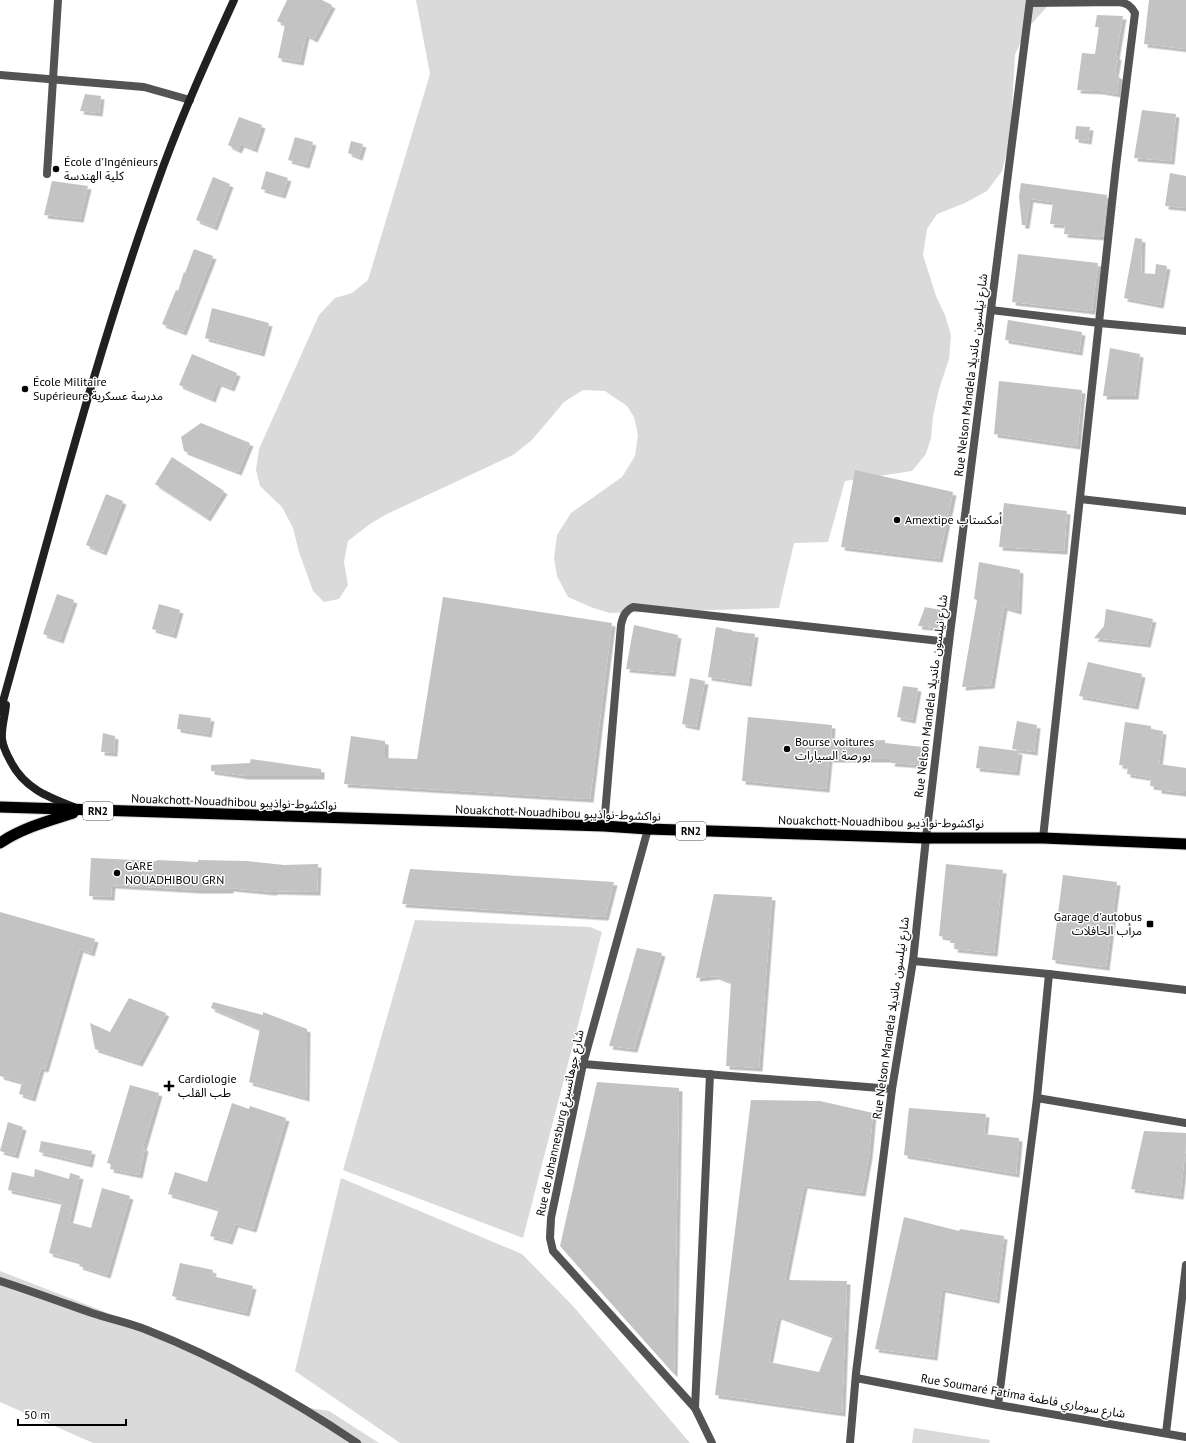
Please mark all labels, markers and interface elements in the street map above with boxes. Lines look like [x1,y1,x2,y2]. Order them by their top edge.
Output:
place label: École d'Ingénieurs كلية الهندسة [64,154,158,183]
marker: École d'Ingénieurs كلية الهندسة [51,164,61,174]
street label: Rue Nelson Mandela شارع نيلسون مانديلا [951,273,992,477]
place label: École Militaire Supérieure مدرسة عسكرية [33,374,163,403]
marker: École Militaire Supérieure مدرسة عسكرية [20,384,30,394]
place label: Amextipe أمكستاب [905,512,1002,527]
marker: Amextipe أمكستاب [892,515,902,525]
street label: Rue Nelson Mandela شارع نيلسون مانديلا [911,594,952,798]
place label: Bourse voitures بورصة السيارات [795,734,874,763]
marker: Bourse voitures بورصة السيارات [782,744,792,754]
street label: Nouakchott-Nouadhibou نواكشوط-نواذيبو [131,790,337,813]
street label: Nouakchott-Nouadhibou نواكشوط-نواذيبو [455,801,661,824]
road number: RN2 [83,802,113,820]
street label: Nouakchott-Nouadhibou نواكشوط-نواذيبو [778,812,984,831]
road number: RN2 [676,822,706,840]
place label: GARE NOUADHIBOU GRN [125,858,224,887]
marker: GARE NOUADHIBOU GRN [112,868,122,878]
place label: Garage d'autobus مرأب الحافلات [1054,909,1142,938]
street label: Rue Nelson Mandela شارع نيلسون مانديلا [869,916,914,1120]
marker: Garage d'autobus مرأب الحافلات [1145,919,1155,929]
street label: Rue de Johannesburg شارع جوهانسبرغ [532,1028,589,1218]
place label: Cardiologie طب القلب [178,1071,236,1100]
marker: Cardiologie طب القلب [163,1080,175,1092]
street label: Rue Soumaré Fatima شارع سوماري فاطمة [919,1370,1127,1424]
scale bar [18,1401,126,1427]
text: 50 m [24,1407,50,1422]

